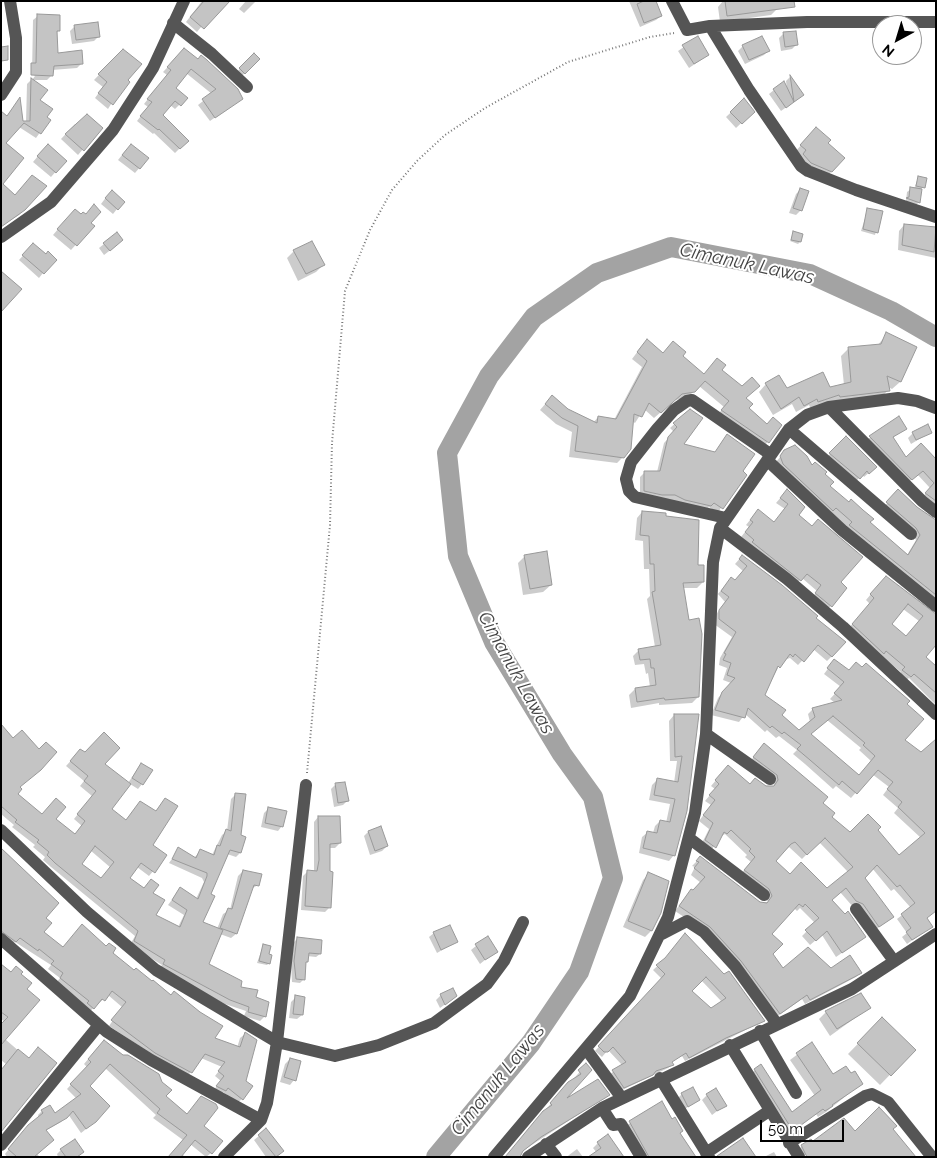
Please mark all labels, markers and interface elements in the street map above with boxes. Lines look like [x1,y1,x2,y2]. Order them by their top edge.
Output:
north arrow [872,15,922,65]
text: N [879,41,897,60]
water label: Cimanuk Lawas [678,239,816,289]
water label: Cimanuk Lawas [473,608,559,738]
water label: Cimanuk Lawas [446,1020,550,1140]
scale bar [762,1110,846,1142]
text: 50 m [768,1120,803,1138]

